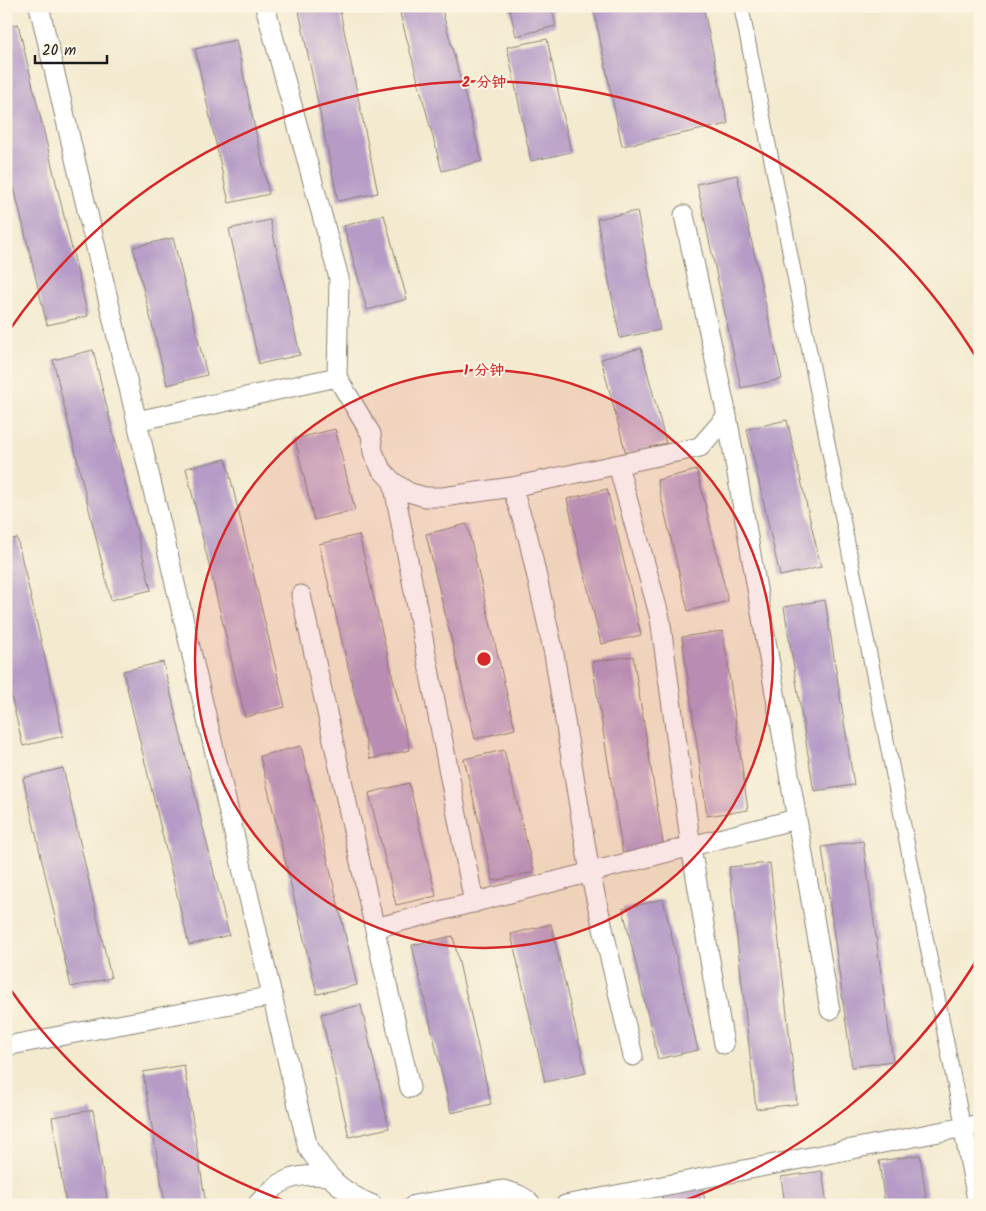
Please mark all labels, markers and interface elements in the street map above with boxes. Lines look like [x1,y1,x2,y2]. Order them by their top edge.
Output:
scale bar [35,32,108,64]
text: 20 m [42,39,76,63]
text: 2 分钟 [462,71,506,95]
text: 1 分钟 [464,359,504,383]
centre of rings [475,650,493,668]

